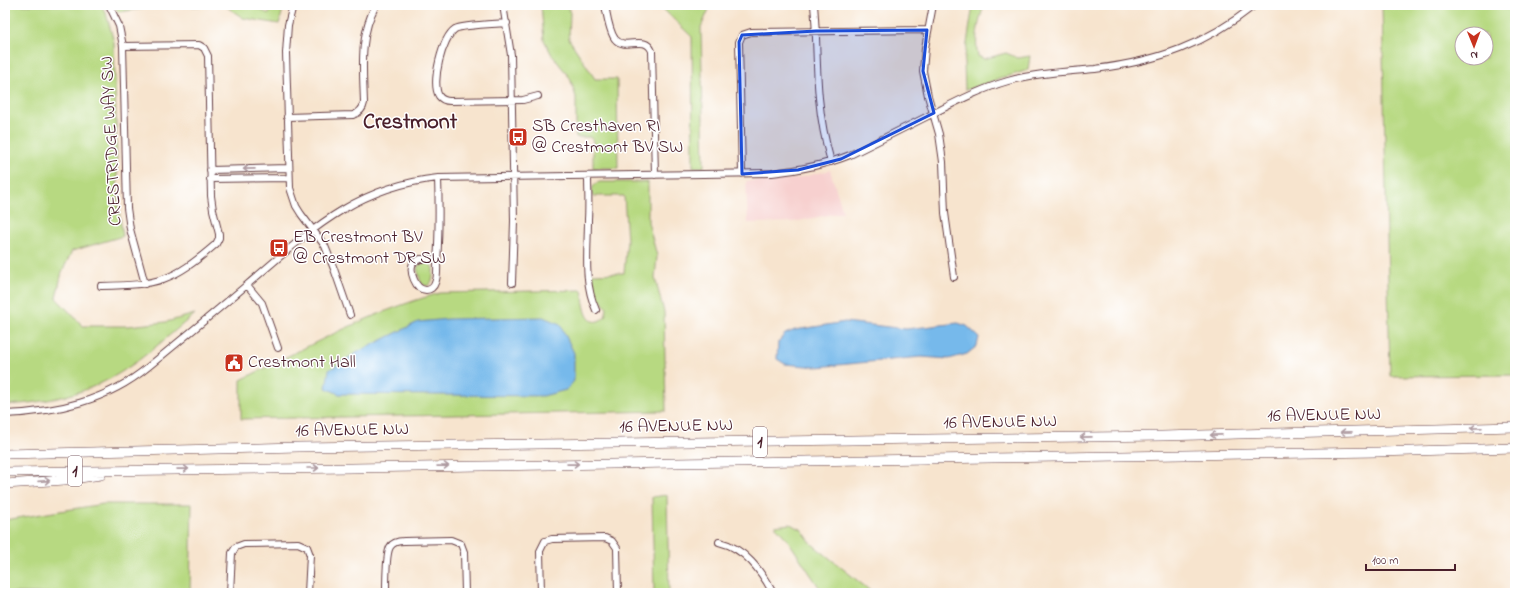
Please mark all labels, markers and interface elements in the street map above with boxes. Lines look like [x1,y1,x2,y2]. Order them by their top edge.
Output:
north arrow [1454,26,1494,66]
text: N [1470,47,1478,63]
street label: CRESTRIDGE WAY SW [95,55,129,227]
district label: Crestmont [363,107,458,139]
place label: SB Cresthaven RI @ Crestmont BV SW [532,114,683,161]
bus stop icon: SB Cresthaven RI @ Crestmont BV SW [507,126,529,148]
one-way arrow [243,165,256,173]
place label: EB Crestmont BV @ Crestmont DR SW [293,225,446,272]
bus stop icon: EB Crestmont BV @ Crestmont DR SW [268,237,290,259]
place label: Crestmont Hall [248,350,356,376]
public building icon: Crestmont Hall [223,352,245,374]
street label: 16 AVENUE NW [1267,402,1381,430]
street label: 16 AVENUE NW [943,409,1057,437]
street label: 16 AVENUE NW [619,413,733,441]
street label: 16 AVENUE NW [295,417,409,445]
one-way arrow [1470,425,1483,432]
road number: 1 [753,427,767,457]
one-way arrow [1340,428,1353,436]
one-way arrow [1210,431,1223,439]
one-way arrow [1080,434,1093,441]
road number: 1 [68,456,82,486]
one-way arrow [566,460,579,468]
one-way arrow [436,462,449,470]
one-way arrow [306,464,319,472]
one-way arrow [176,465,189,473]
one-way arrow [37,478,50,485]
scale bar [1366,546,1455,572]
text: 100 m [1372,552,1399,570]

